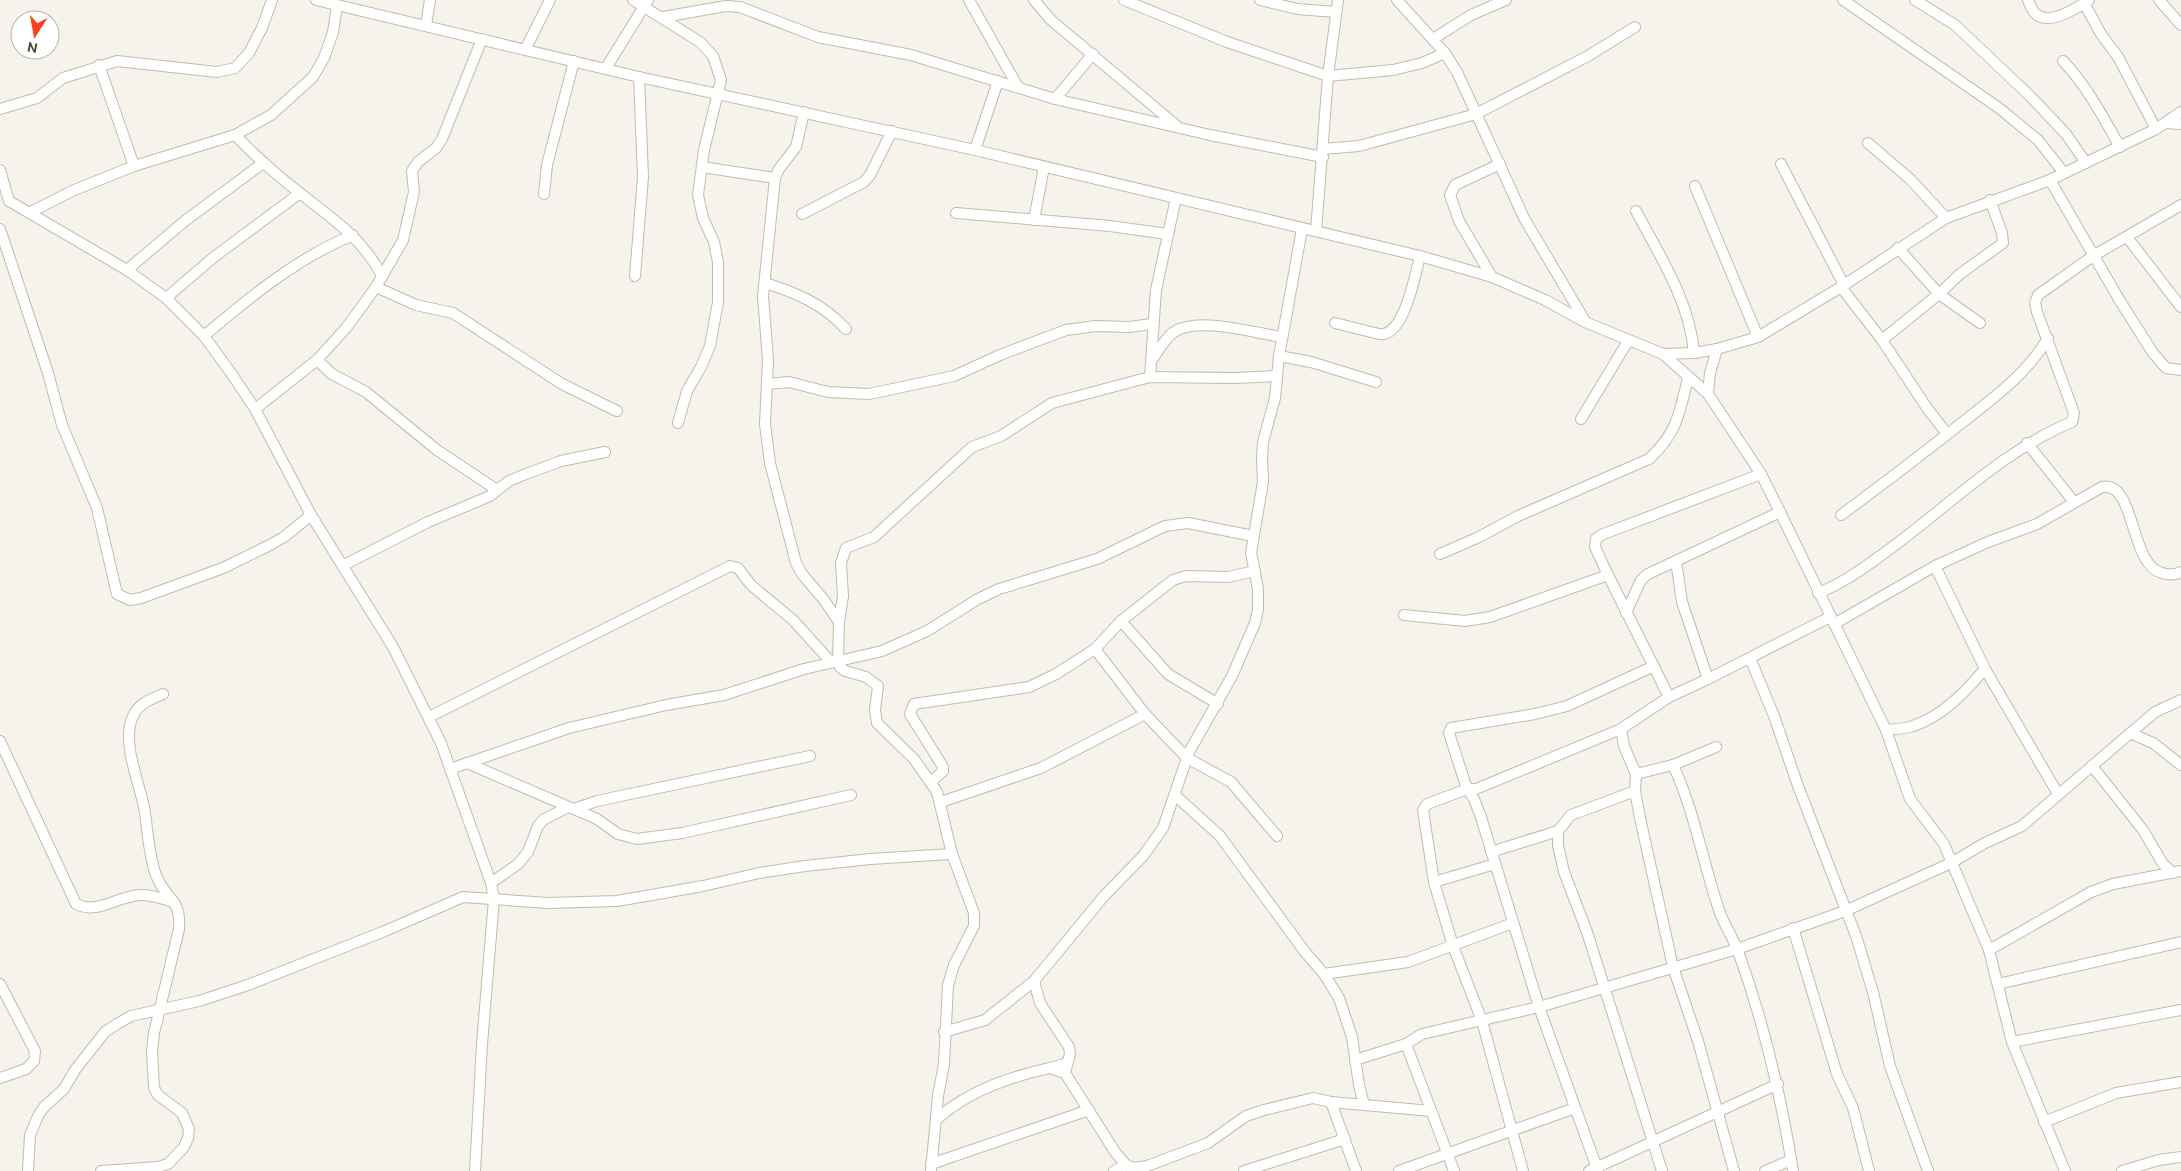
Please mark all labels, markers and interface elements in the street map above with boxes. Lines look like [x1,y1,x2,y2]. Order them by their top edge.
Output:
north arrow [10,10,60,60]
text: N [26,39,39,57]

